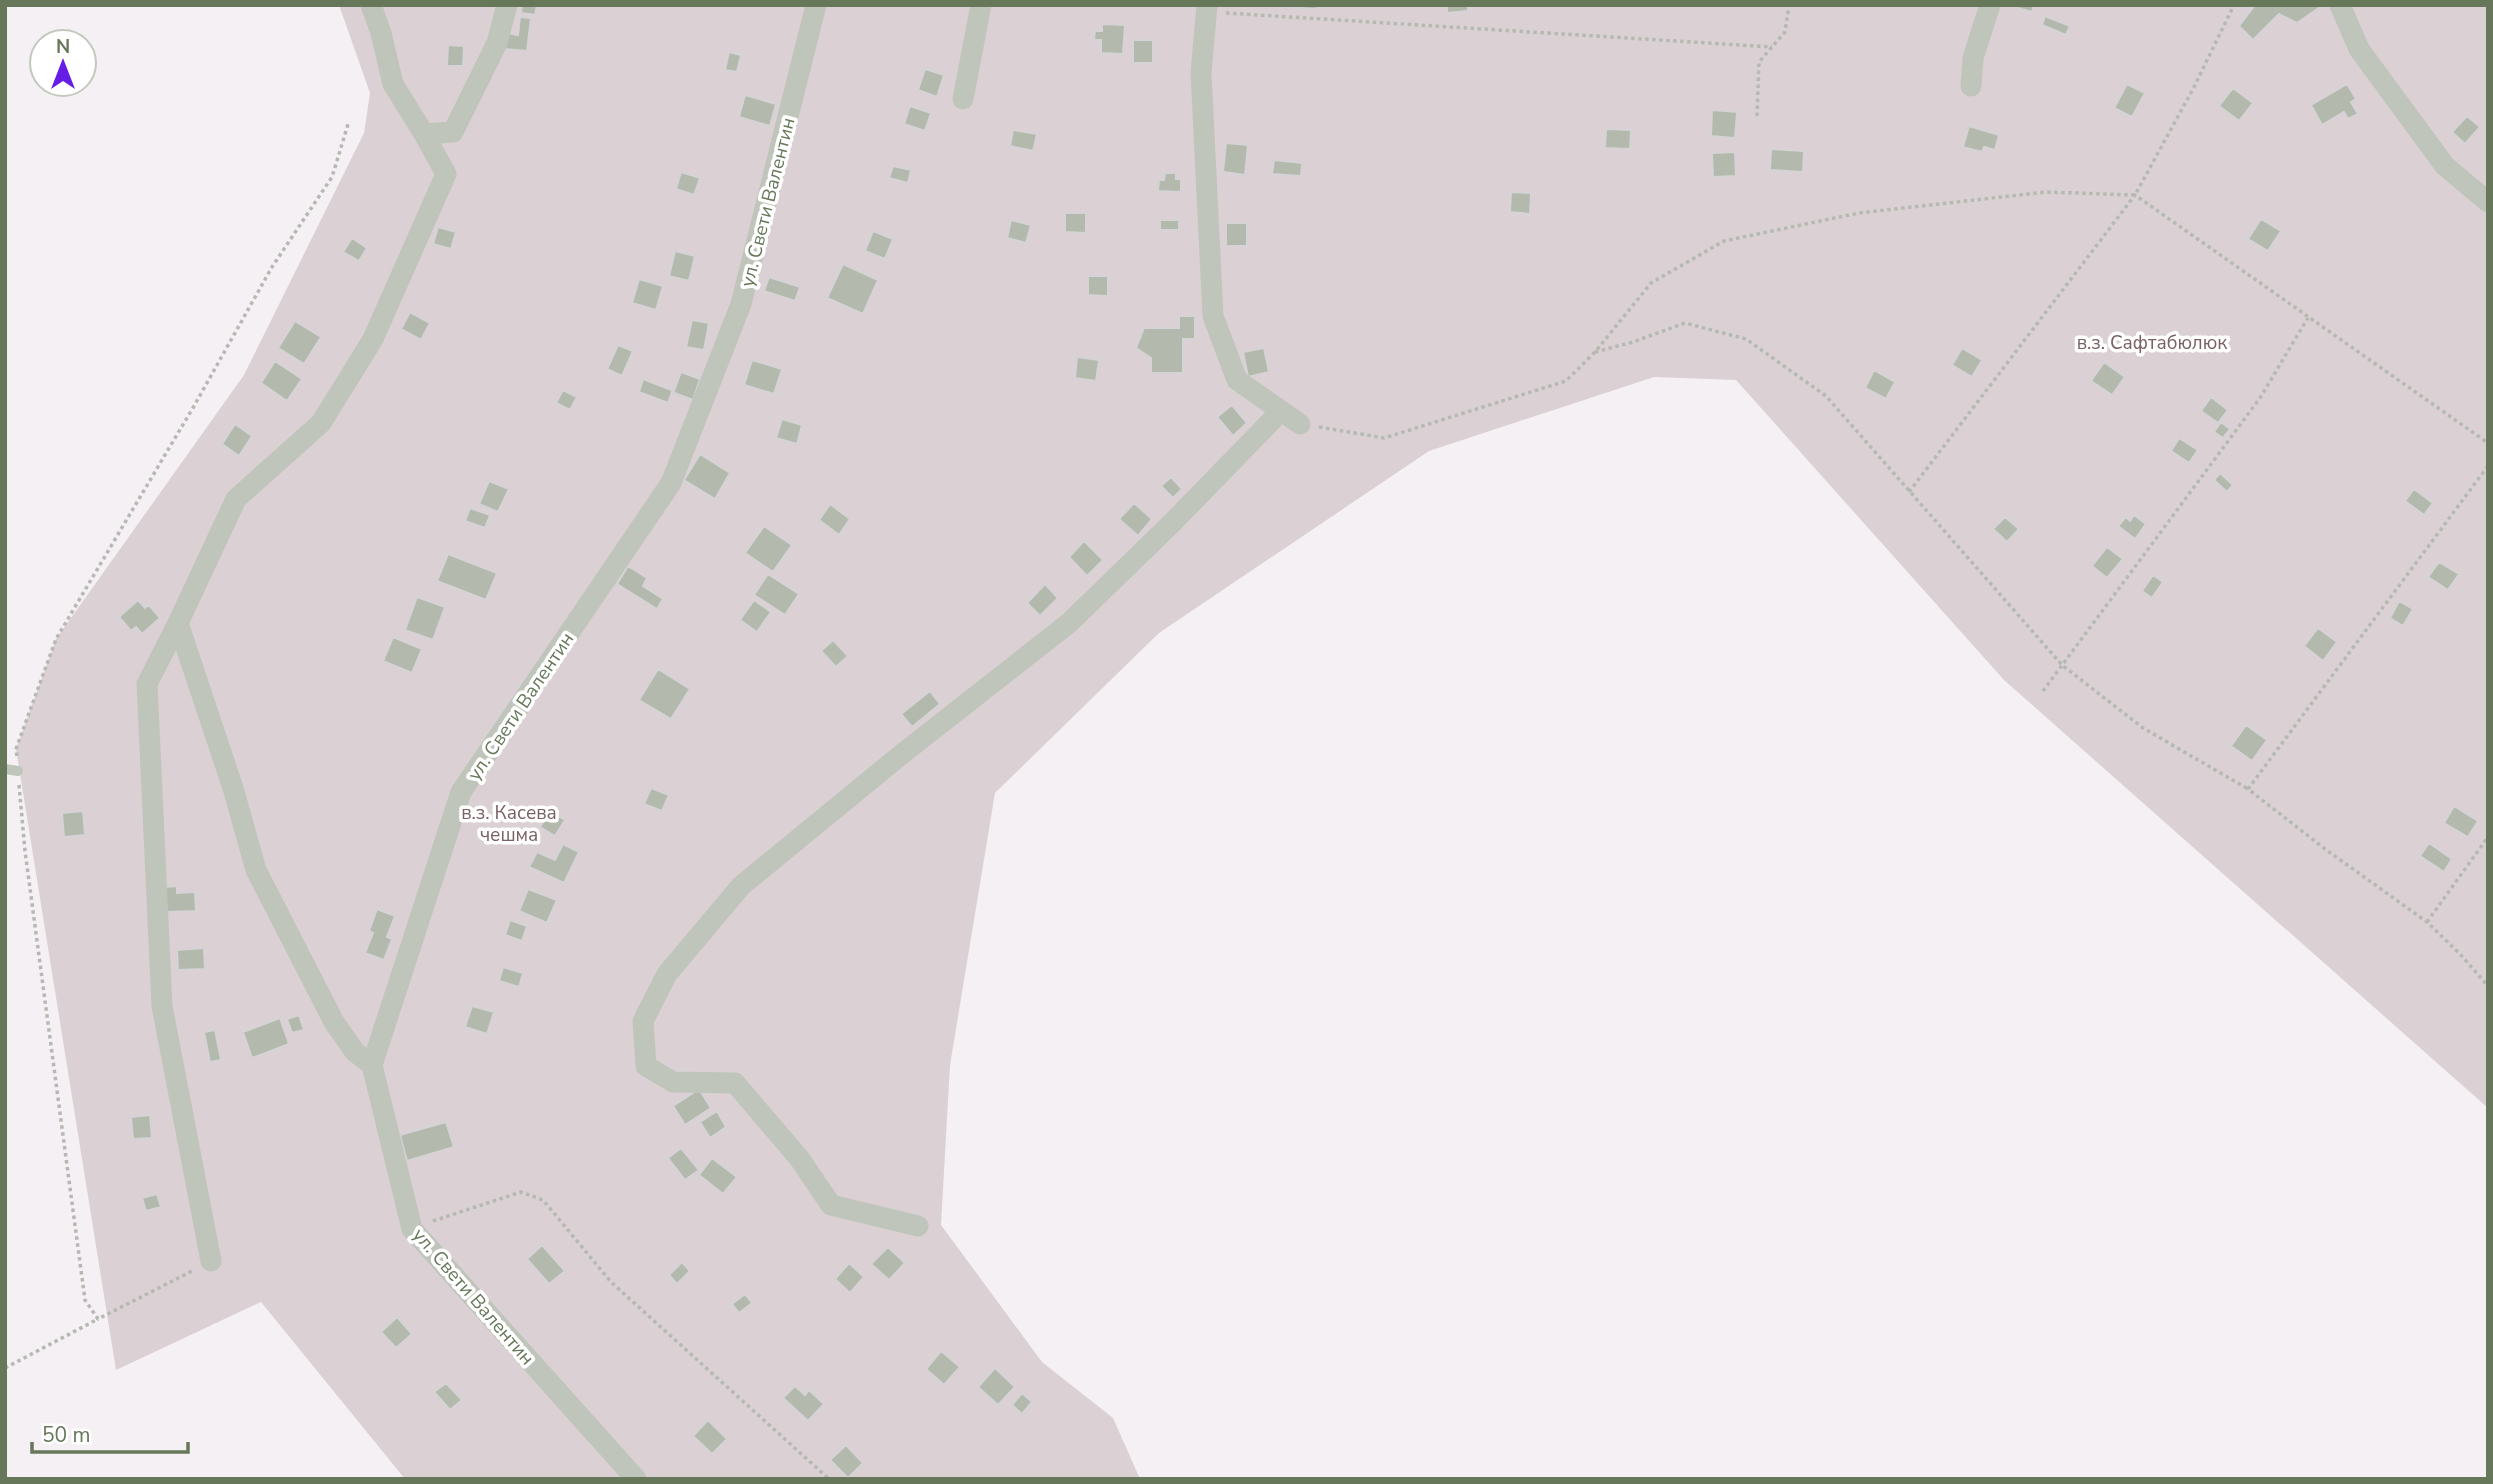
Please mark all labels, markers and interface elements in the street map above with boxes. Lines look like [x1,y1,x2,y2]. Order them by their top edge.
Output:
north arrow [28,28,98,98]
text: N [56,34,70,60]
street label: ул. Свети Валентин [734,115,802,290]
park label: в.з. Сафтабюлюк [2077,330,2227,356]
street label: ул. Свети Валентин [462,627,580,786]
park label: в.з. Касева чешма [461,800,557,848]
street label: ул. Свети Валентин [407,1223,540,1371]
scale bar [32,1410,187,1454]
text: 50 m [42,1421,91,1449]

